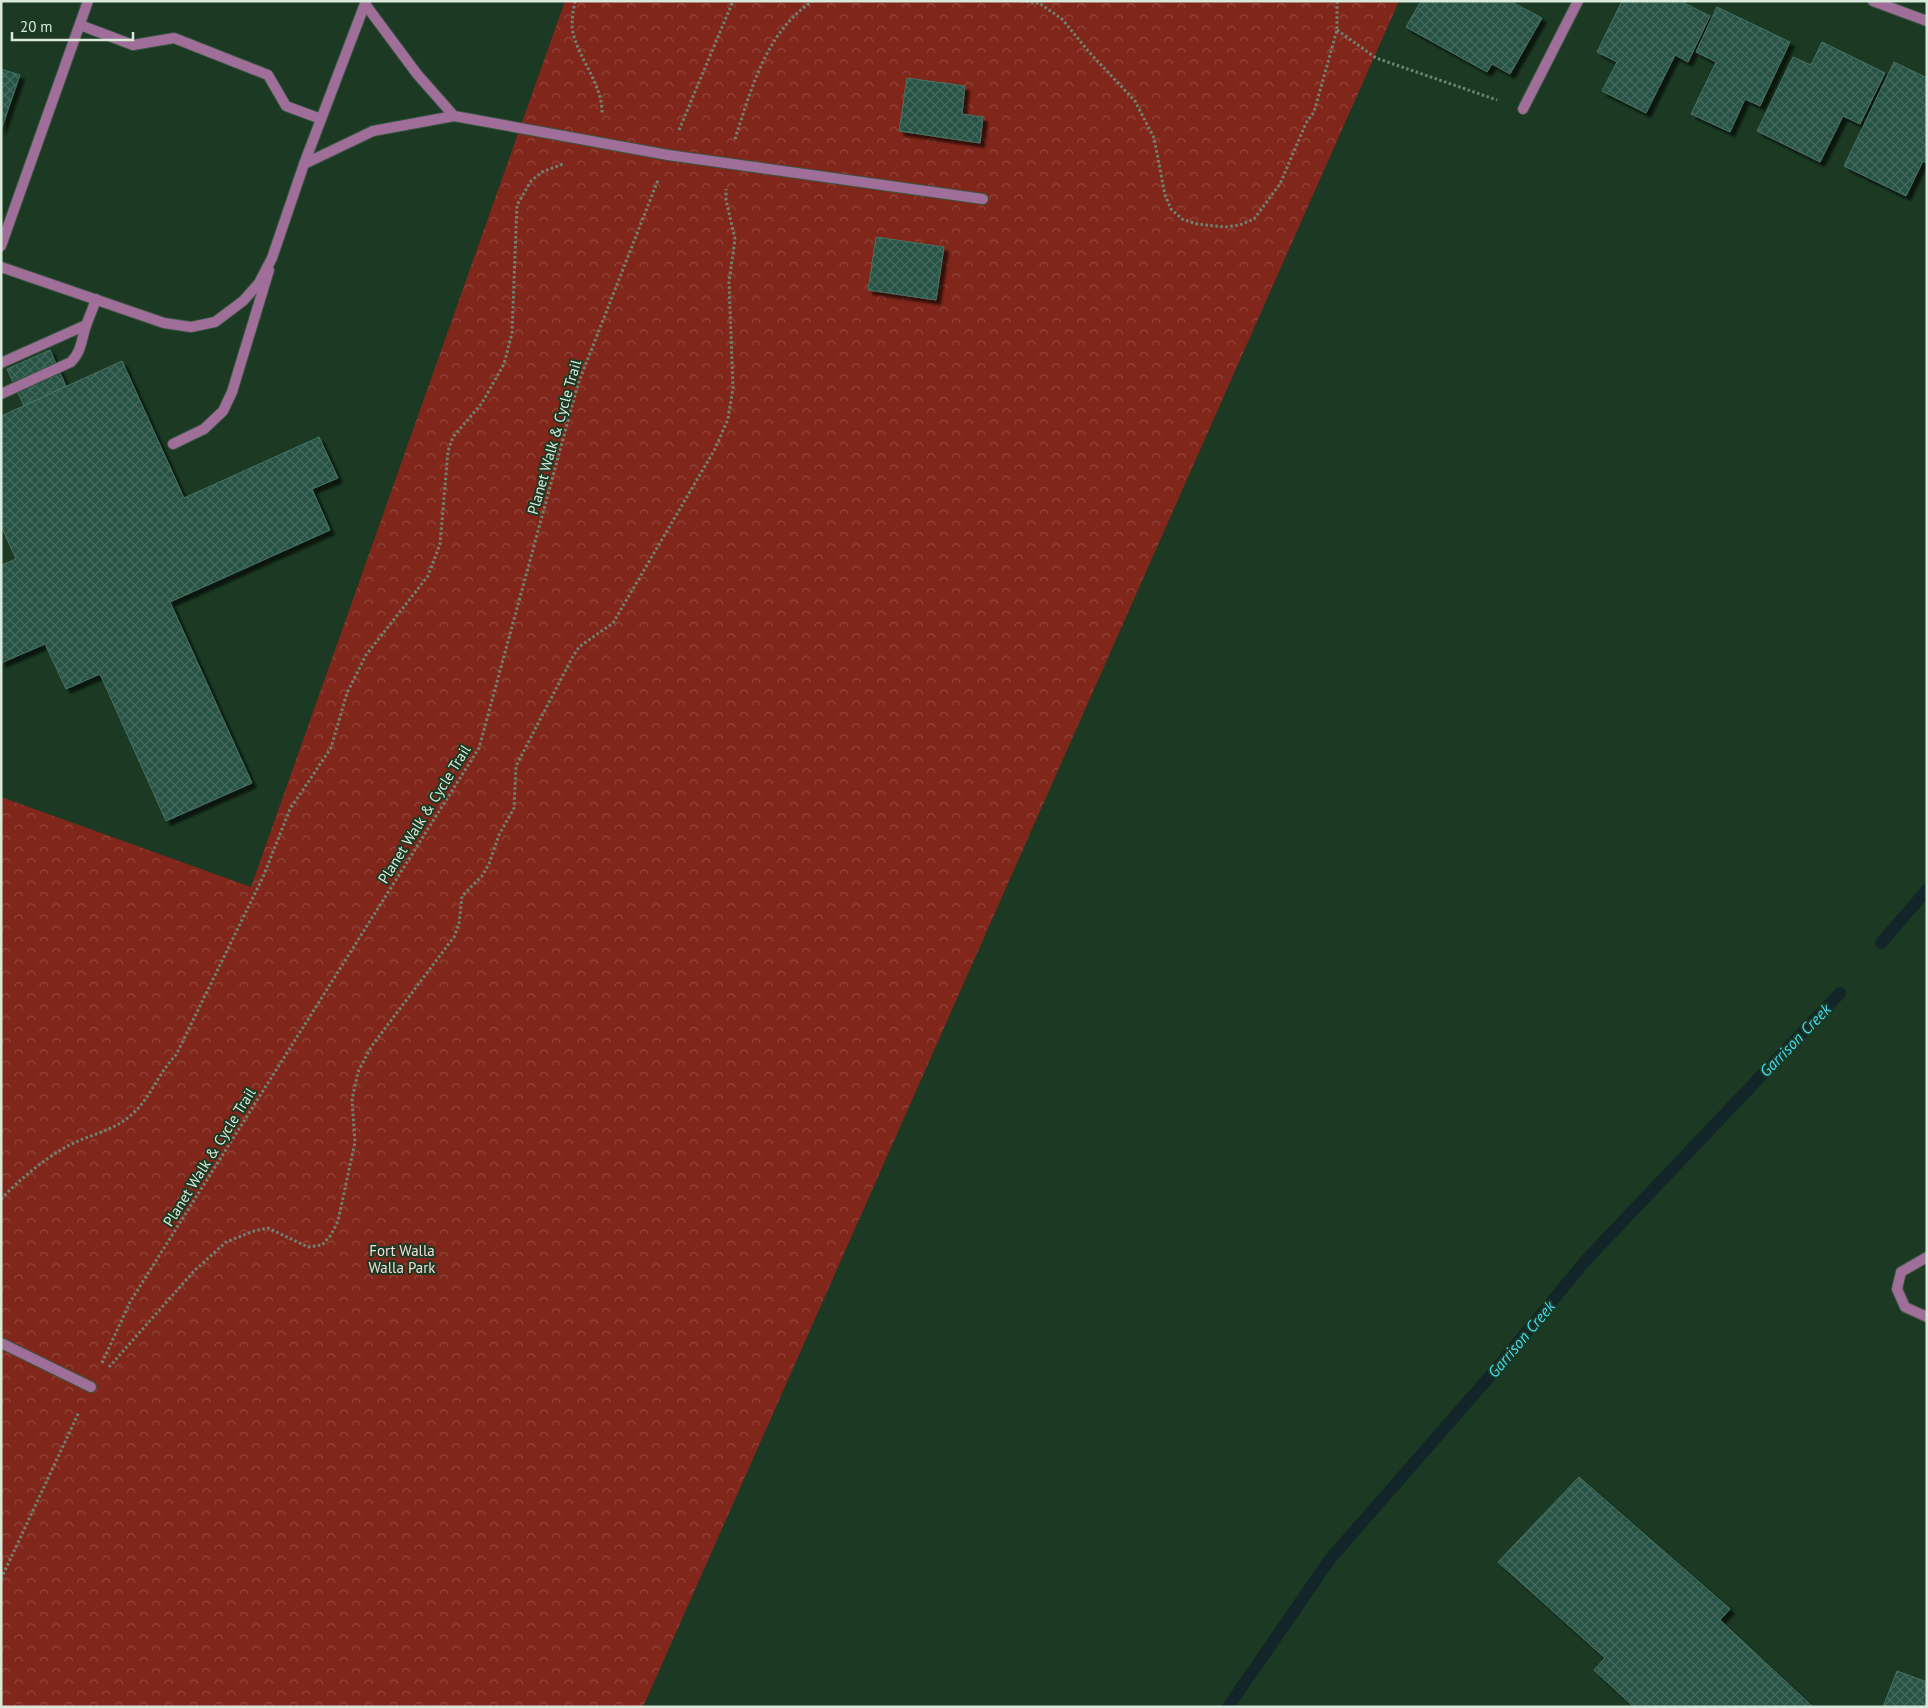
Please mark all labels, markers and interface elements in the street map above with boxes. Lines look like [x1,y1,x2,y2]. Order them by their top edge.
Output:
scale bar [12,10,134,42]
text: 20 m [20,17,53,36]
street label: Planet Walk & Cycle Trail [523,357,585,517]
street label: Planet Walk & Cycle Trail [374,741,475,887]
water label: Garrison Creek [1755,999,1835,1081]
street label: Planet Walk & Cycle Trail [159,1084,260,1230]
park label: Fort Walla Walla Park [368,1241,436,1277]
water label: Garrison Creek [1483,1296,1559,1381]

